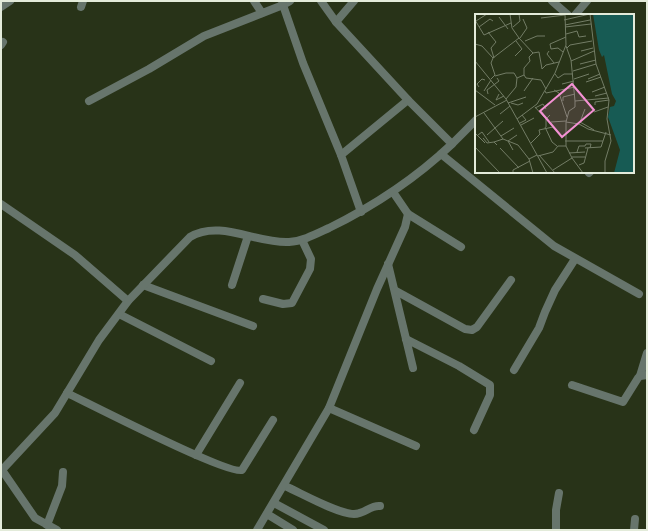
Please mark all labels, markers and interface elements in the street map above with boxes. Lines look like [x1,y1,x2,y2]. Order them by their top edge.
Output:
inset map [475,14,634,173]

